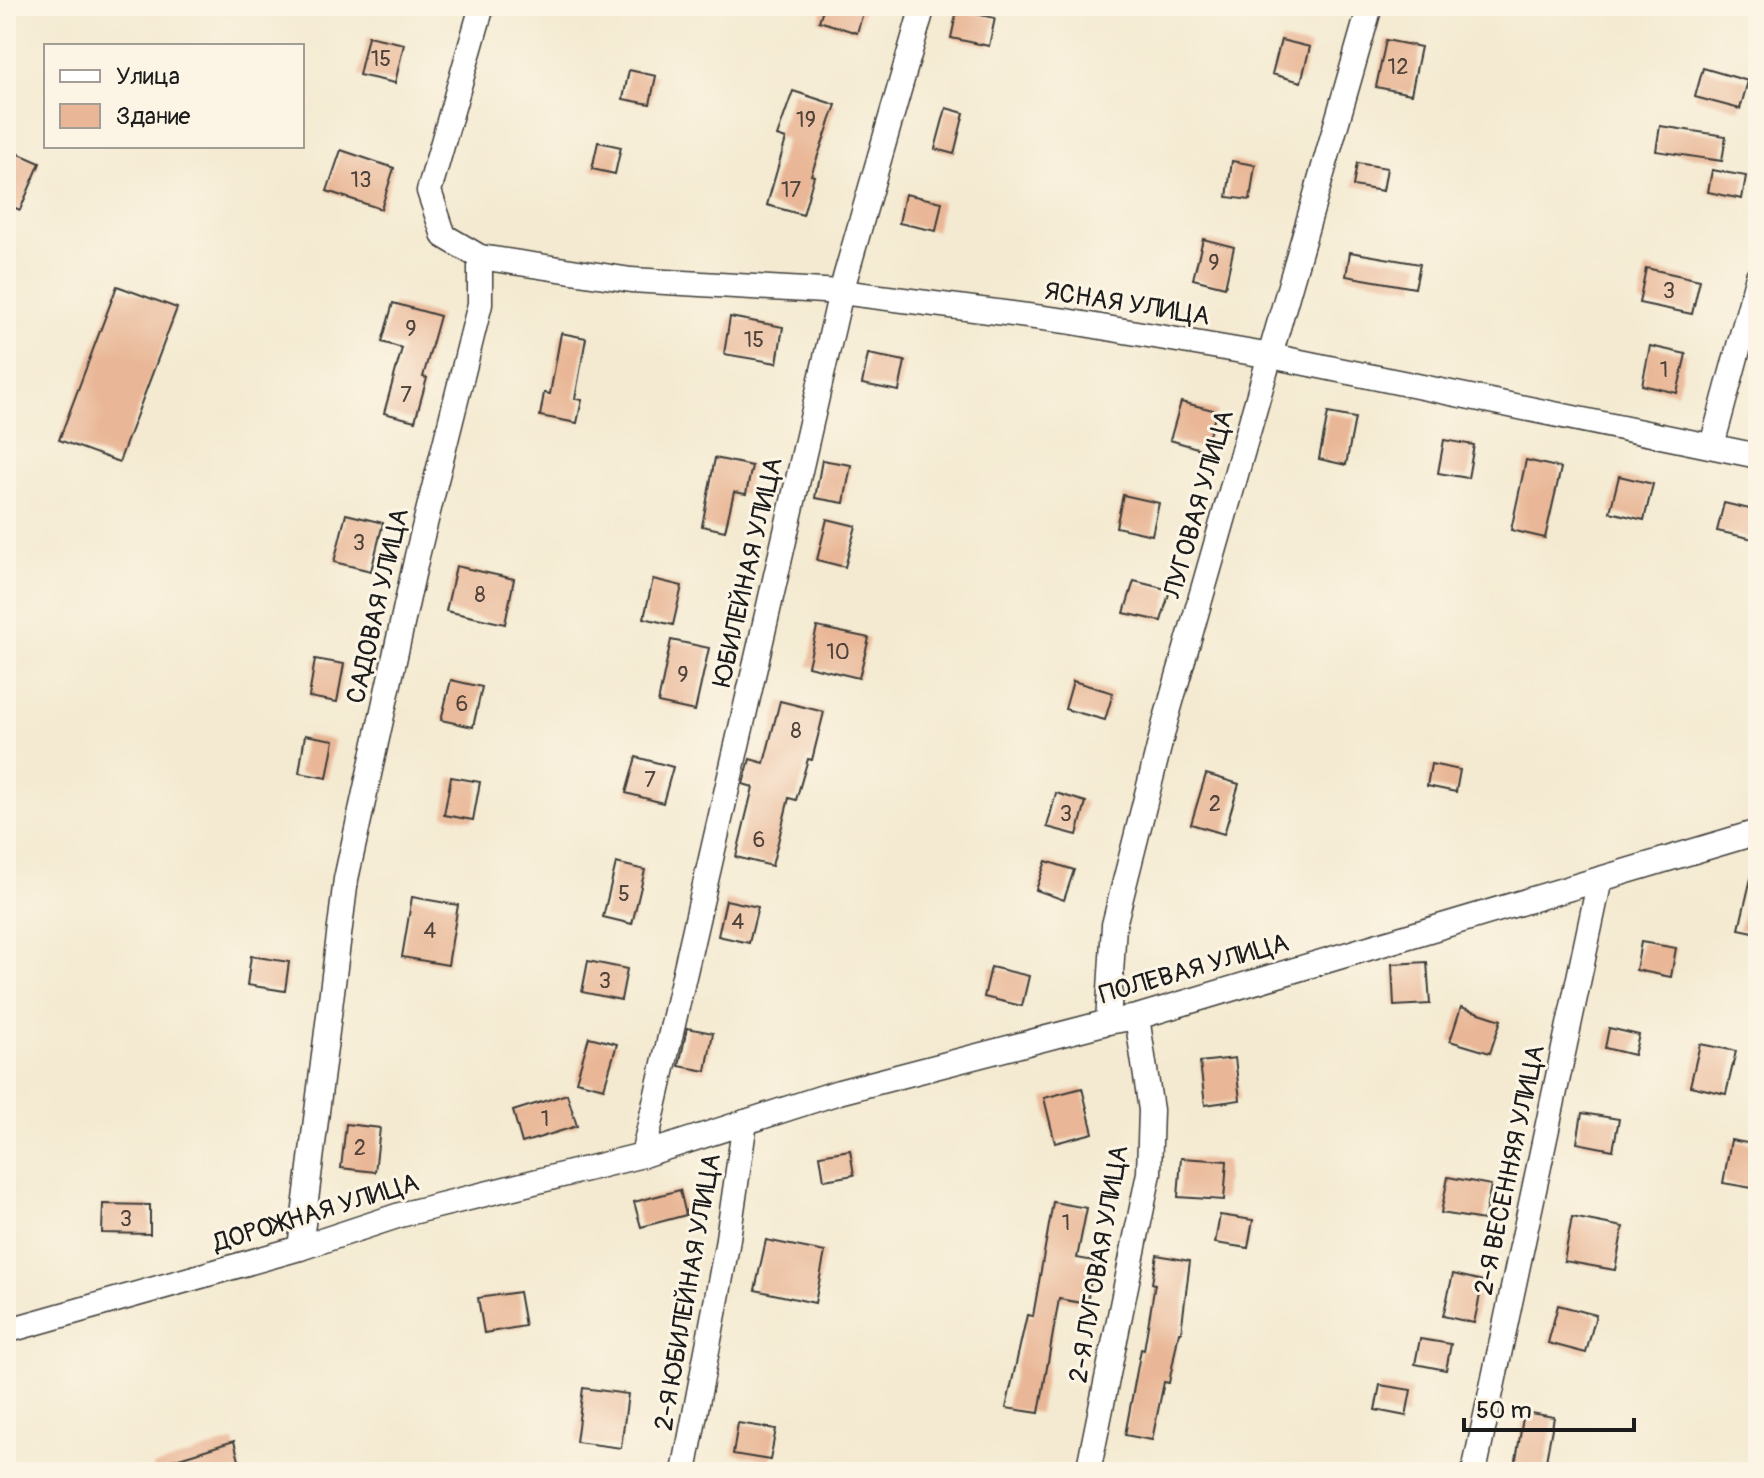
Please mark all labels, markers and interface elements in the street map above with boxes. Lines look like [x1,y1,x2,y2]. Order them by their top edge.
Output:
legend [44,44,304,148]
house number: 15 [371,45,391,73]
house number: 12 [1388,53,1408,81]
text: Улица [116,62,180,91]
text: Здание [116,102,191,131]
house number: 19 [796,106,816,134]
house number: 13 [351,166,371,194]
house number: 17 [781,176,801,204]
house number: 9 [1208,249,1220,277]
street label: ЯСНАЯ УЛИЦА [1042,275,1212,333]
house number: 3 [1663,277,1675,305]
house number: 9 [405,315,417,343]
house number: 15 [744,326,764,354]
house number: 1 [1660,356,1668,384]
house number: 7 [400,381,412,409]
street label: ЛУГОВАЯ УЛИЦА [1157,406,1241,603]
street label: ЮБИЛЕЙНАЯ УЛИЦА [706,454,790,690]
street label: САДОВАЯ УЛИЦА [340,505,416,707]
house number: 3 [353,529,365,557]
house number: 8 [474,581,486,609]
house number: 10 [826,638,850,666]
house number: 9 [677,661,689,689]
house number: 6 [456,690,468,718]
house number: 8 [790,717,802,745]
house number: 7 [644,766,656,794]
house number: 2 [1209,790,1221,818]
house number: 3 [1060,800,1072,828]
house number: 6 [753,826,765,854]
house number: 5 [618,880,630,908]
house number: 4 [732,908,745,936]
house number: 4 [424,917,437,945]
street label: ПОЛЕВАЯ УЛИЦА [1096,927,1293,1011]
house number: 3 [599,967,611,995]
street label: 2-Я ВЕСЕННЯЯ УЛИЦА [1468,1042,1552,1298]
house number: 1 [541,1105,549,1133]
house number: 2 [354,1134,366,1162]
street label: 2-Я ЛУГОВАЯ УЛИЦА [1062,1142,1136,1385]
street label: 2-Я ЮБИЛЕЙНАЯ УЛИЦА [648,1151,728,1433]
street label: ДОРОЖНАЯ УЛИЦА [208,1166,423,1260]
house number: 3 [120,1205,132,1233]
house number: 1 [1062,1209,1070,1237]
scale bar [1464,1382,1634,1432]
text: 50 m [1476,1396,1532,1425]

